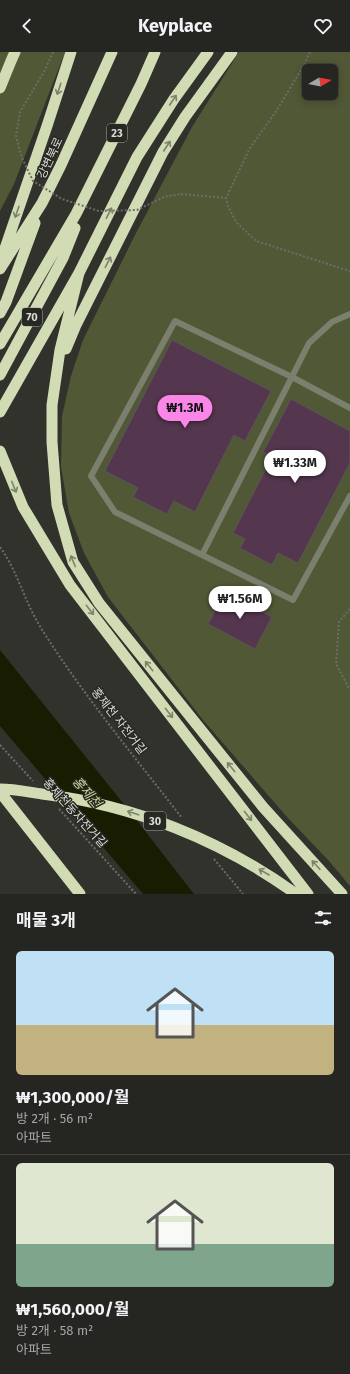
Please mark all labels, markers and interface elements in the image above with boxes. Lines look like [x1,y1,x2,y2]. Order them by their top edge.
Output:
icon: back [16,15,38,37]
text: Keyplace [138,15,212,37]
icon: heart [312,15,334,37]
north arrow [302,64,338,100]
map controls [302,64,338,100]
one-way arrow [55,82,62,95]
one-way arrow [169,95,177,106]
road number: 23 [107,124,127,142]
street label: 강변북로 [34,135,66,181]
one-way arrow [163,140,171,151]
one-way arrow [13,206,20,219]
one-way arrow [106,207,113,219]
one-way arrow [105,256,112,268]
road number: 70 [22,308,42,326]
pin: ₩1.3M [157,395,213,429]
text: ₩1.3M [166,400,204,415]
pin: ₩1.33M [262,450,328,484]
text: ₩1.33M [273,455,317,470]
one-way arrow [11,481,19,493]
one-way arrow [69,555,77,567]
pin: ₩1.56M [207,586,273,620]
text: ₩1.56M [218,591,262,606]
one-way arrow [85,604,94,615]
one-way arrow [145,660,154,671]
street label: 홍제천 자전거길 [89,685,149,757]
one-way arrow [165,707,173,718]
one-way arrow [227,761,235,772]
water label: 홍제천 [70,774,105,811]
street label: 홍제천동자전거길 [40,775,110,851]
one-way arrow [127,809,140,816]
one-way arrow [244,810,252,821]
road number: 30 [144,812,166,830]
one-way arrow [311,860,321,870]
one-way arrow [258,868,270,875]
icon: filters [312,907,334,929]
text: 매물 3개 [16,910,76,931]
icon: home [139,977,211,1049]
text: ₩1,300,000/월 [16,1087,129,1108]
text: 방 2개 · 56 m² [16,1111,93,1126]
text: 아파트 [16,1130,52,1145]
icon: home [139,1189,211,1261]
text: ₩1,560,000/월 [16,1299,129,1320]
text: 방 2개 · 58 m² [16,1323,93,1338]
text: 아파트 [16,1342,52,1357]

